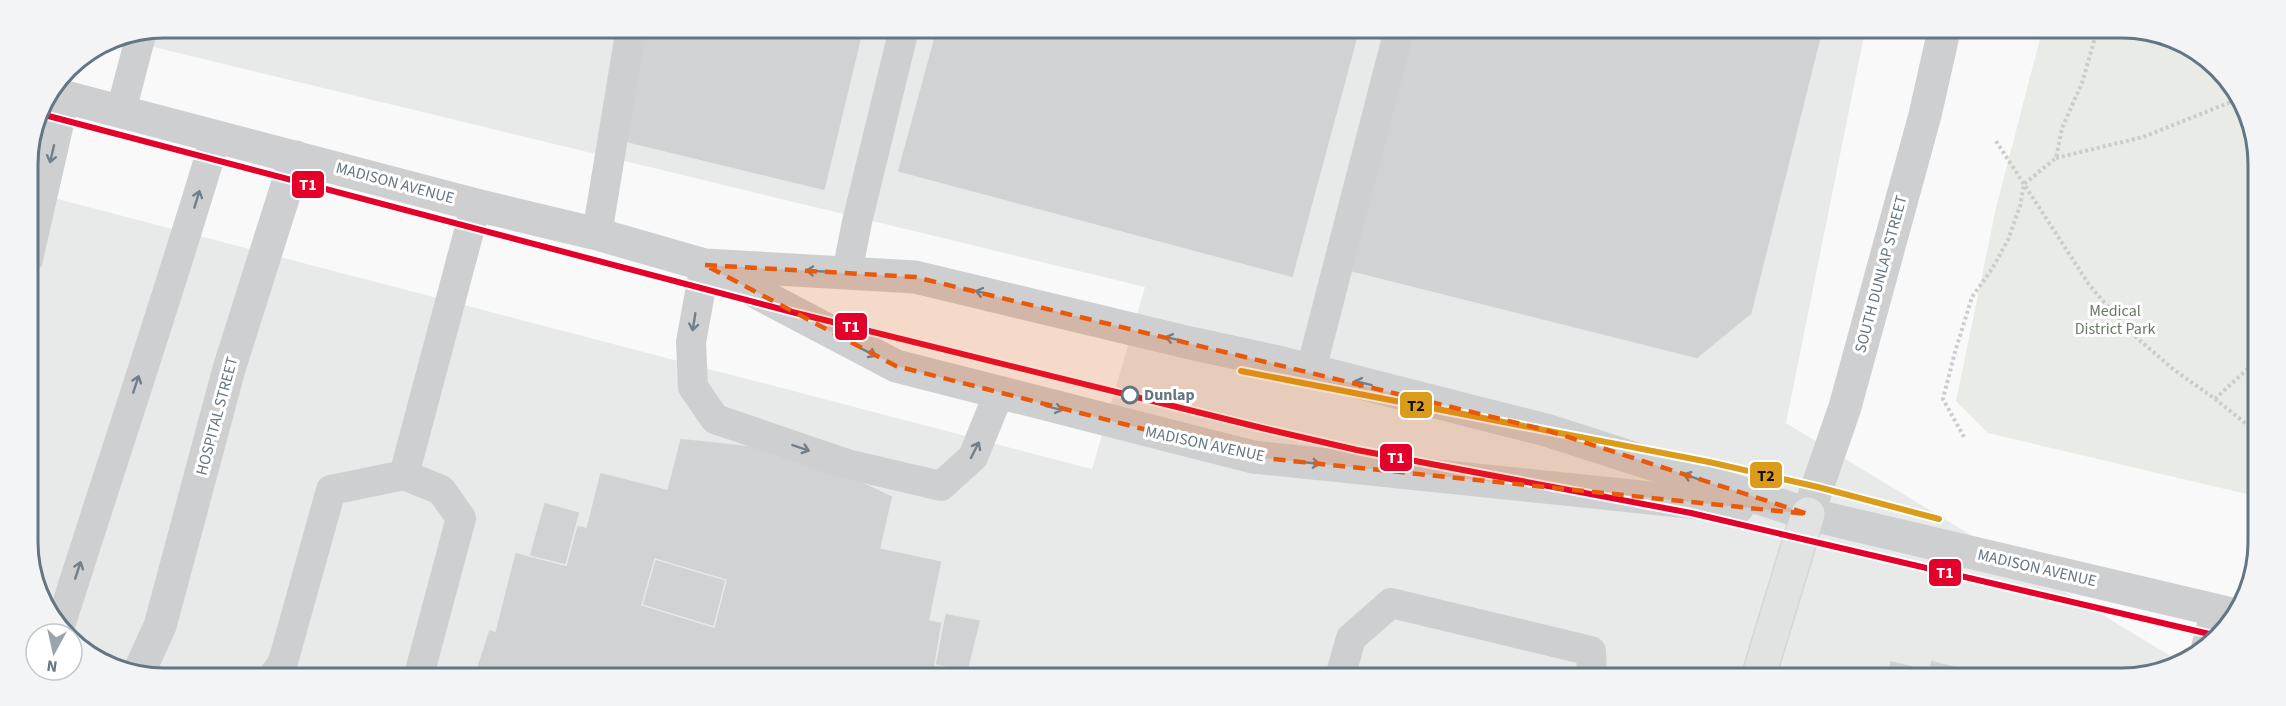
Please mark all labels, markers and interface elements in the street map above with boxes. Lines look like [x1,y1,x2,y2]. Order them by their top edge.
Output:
one-way arrow [46,144,57,163]
street label: MADISON AVENUE [334,157,456,209]
line badge: T1 [291,170,325,199]
text: T1 [299,174,317,196]
one-way arrow [192,190,203,209]
street label: SOUTH DUNLAP STREET [1849,192,1913,355]
one-way arrow [805,266,825,277]
one-way arrow [975,287,994,299]
park label: Medical District Park [2075,300,2155,340]
one-way arrow [688,312,699,332]
line badge: T1 [834,312,868,341]
text: T1 [842,316,860,338]
one-way arrow [1164,333,1183,345]
one-way arrow [859,346,876,358]
street label: HOSPITAL STREET [191,354,243,478]
one-way arrow [132,375,143,394]
one-way arrow [1354,377,1373,389]
place label: Dunlap [1144,384,1195,406]
marker: Dunlap [1121,386,1139,404]
line badge: T2 [1399,391,1433,419]
text: T2 [1407,395,1425,417]
one-way arrow [1044,402,1063,414]
street label: MADISON AVENUE [1143,421,1267,467]
one-way arrow [969,442,981,460]
line badge: T1 [1379,443,1413,472]
one-way arrow [791,444,810,455]
text: T1 [1387,447,1405,469]
one-way arrow [1301,458,1320,469]
line badge: T2 [1749,461,1783,489]
text: T2 [1757,465,1775,487]
one-way arrow [1683,471,1702,482]
street label: MADISON AVENUE [1975,544,2099,592]
line badge: T1 [1928,558,1962,587]
one-way arrow [73,561,84,580]
text: T1 [1936,562,1954,584]
north arrow [24,622,84,682]
text: N [45,654,59,677]

